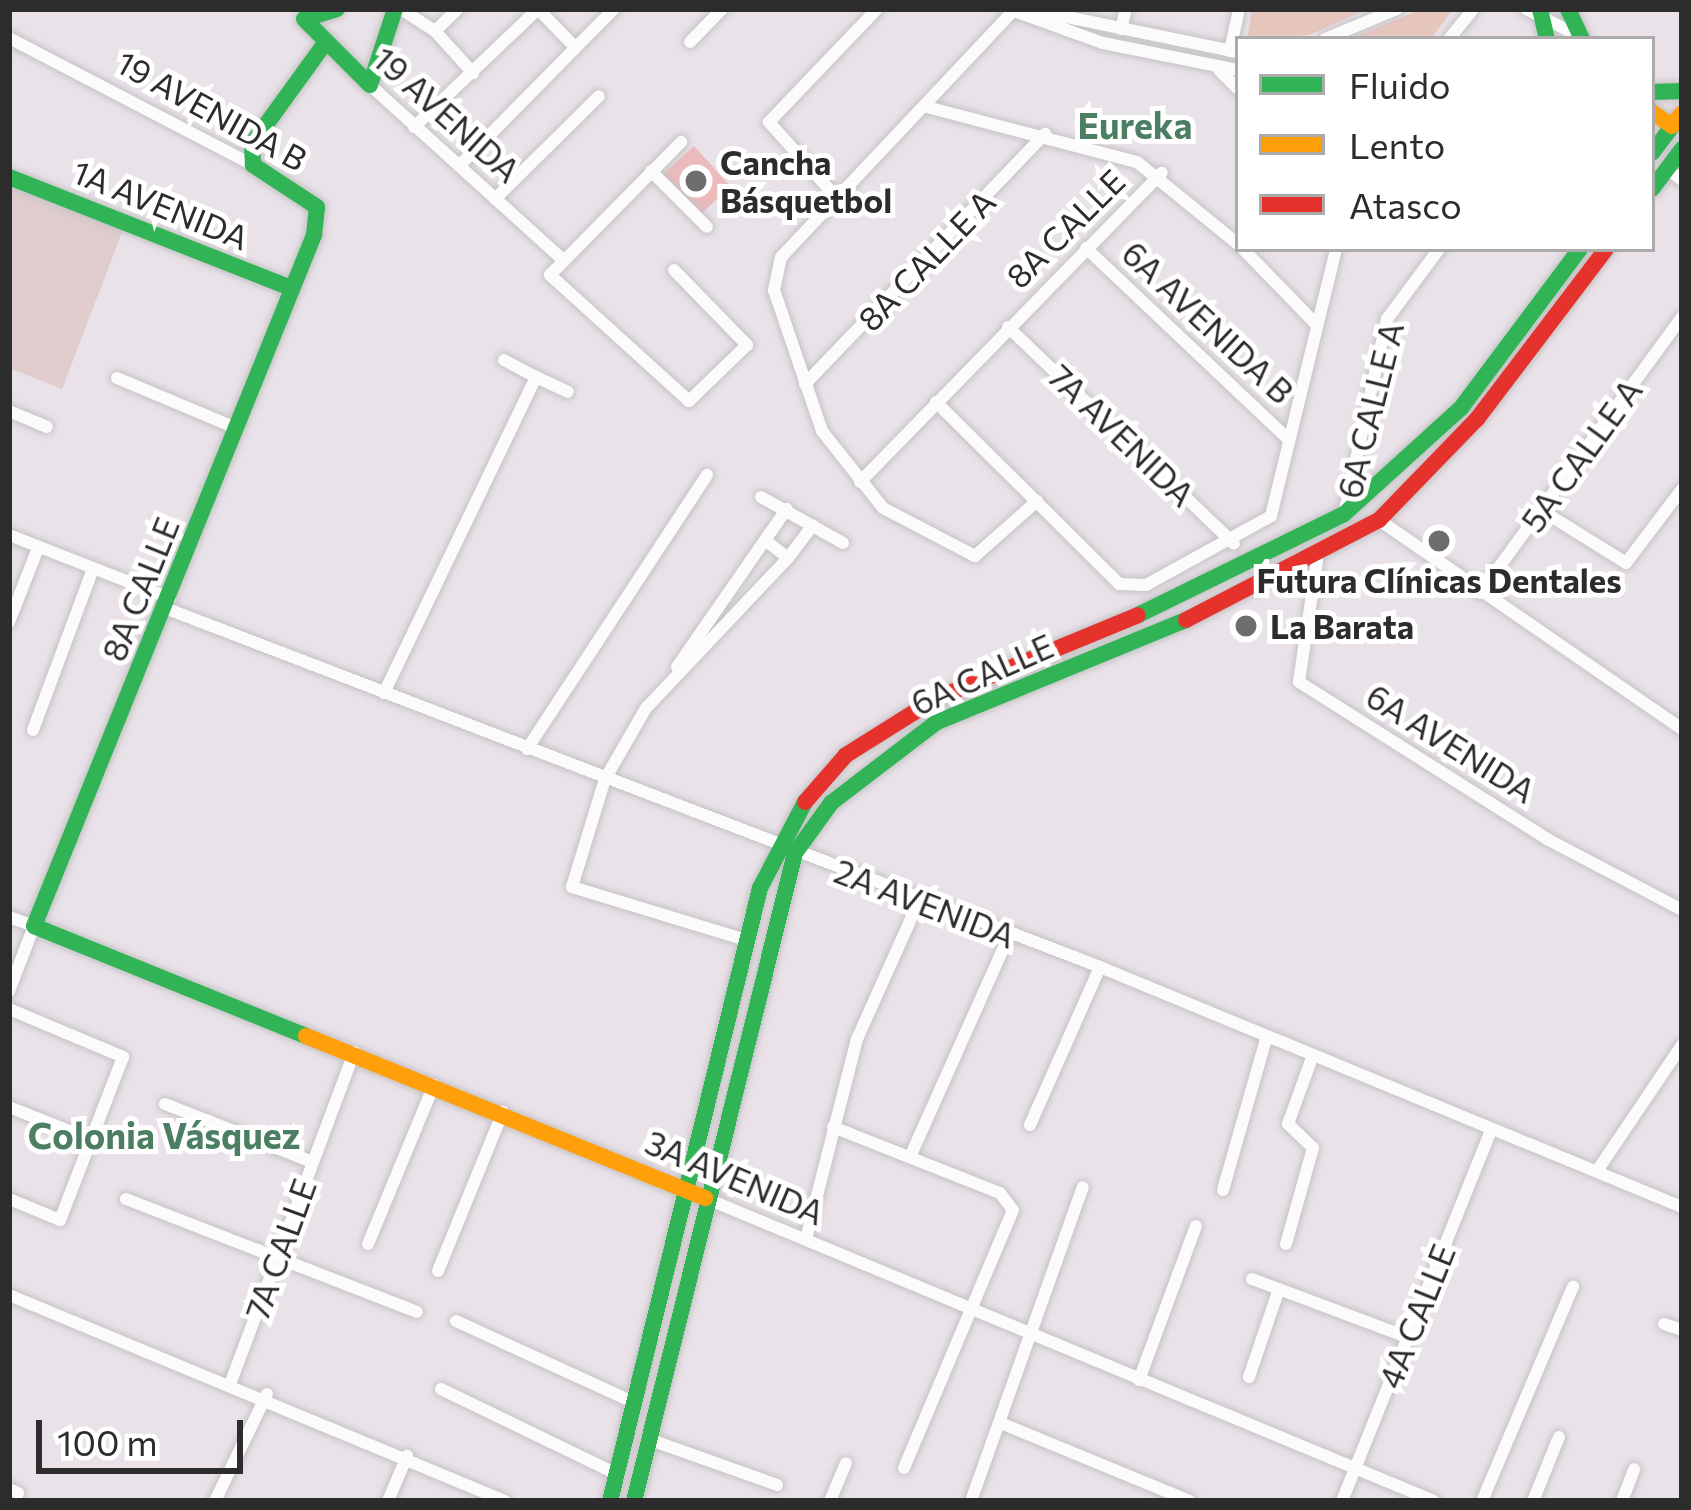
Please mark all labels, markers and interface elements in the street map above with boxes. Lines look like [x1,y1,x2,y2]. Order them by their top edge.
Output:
legend [1235,36,1655,252]
street label: 19 AVENIDA [366,38,528,190]
street label: 19 AVENIDA B [110,42,314,178]
text: Fluido [1349,62,1450,106]
district label: Eureka [1078,103,1192,147]
text: Lento [1349,122,1445,166]
place label: Cancha Básquetbol [720,142,892,220]
street label: 1A AVENIDA [67,151,255,257]
street label: 8A CALLE [998,161,1132,295]
marker: Cancha Básquetbol [683,168,709,194]
street label: 8A CALLE A [849,181,1003,339]
text: Atasco [1349,182,1462,226]
street label: 6A AVENIDA B [1114,233,1302,411]
street label: 6A CALLE A [1329,318,1411,502]
street label: 7A AVENIDA [1041,356,1203,514]
street label: 5A CALLE A [1512,371,1650,539]
street label: 8A CALLE [93,512,187,666]
marker: Futura Clínicas Dentales [1426,528,1452,554]
place label: Futura Clínicas Dentales [1256,560,1622,600]
place label: La Barata [1270,606,1414,646]
marker: La Barata [1233,613,1259,639]
street label: 6A CALLE [905,625,1059,723]
street label: 6A AVENIDA [1359,676,1543,810]
street label: 2A AVENIDA [829,850,1021,956]
district label: Colonia Vásquez [28,1113,300,1157]
street label: 3A AVENIDA [640,1122,830,1232]
street label: 7A CALLE [236,1173,324,1325]
street label: 4A CALLE [1369,1238,1463,1394]
scale bar [42,1396,249,1470]
text: 100 m [57,1419,158,1463]

